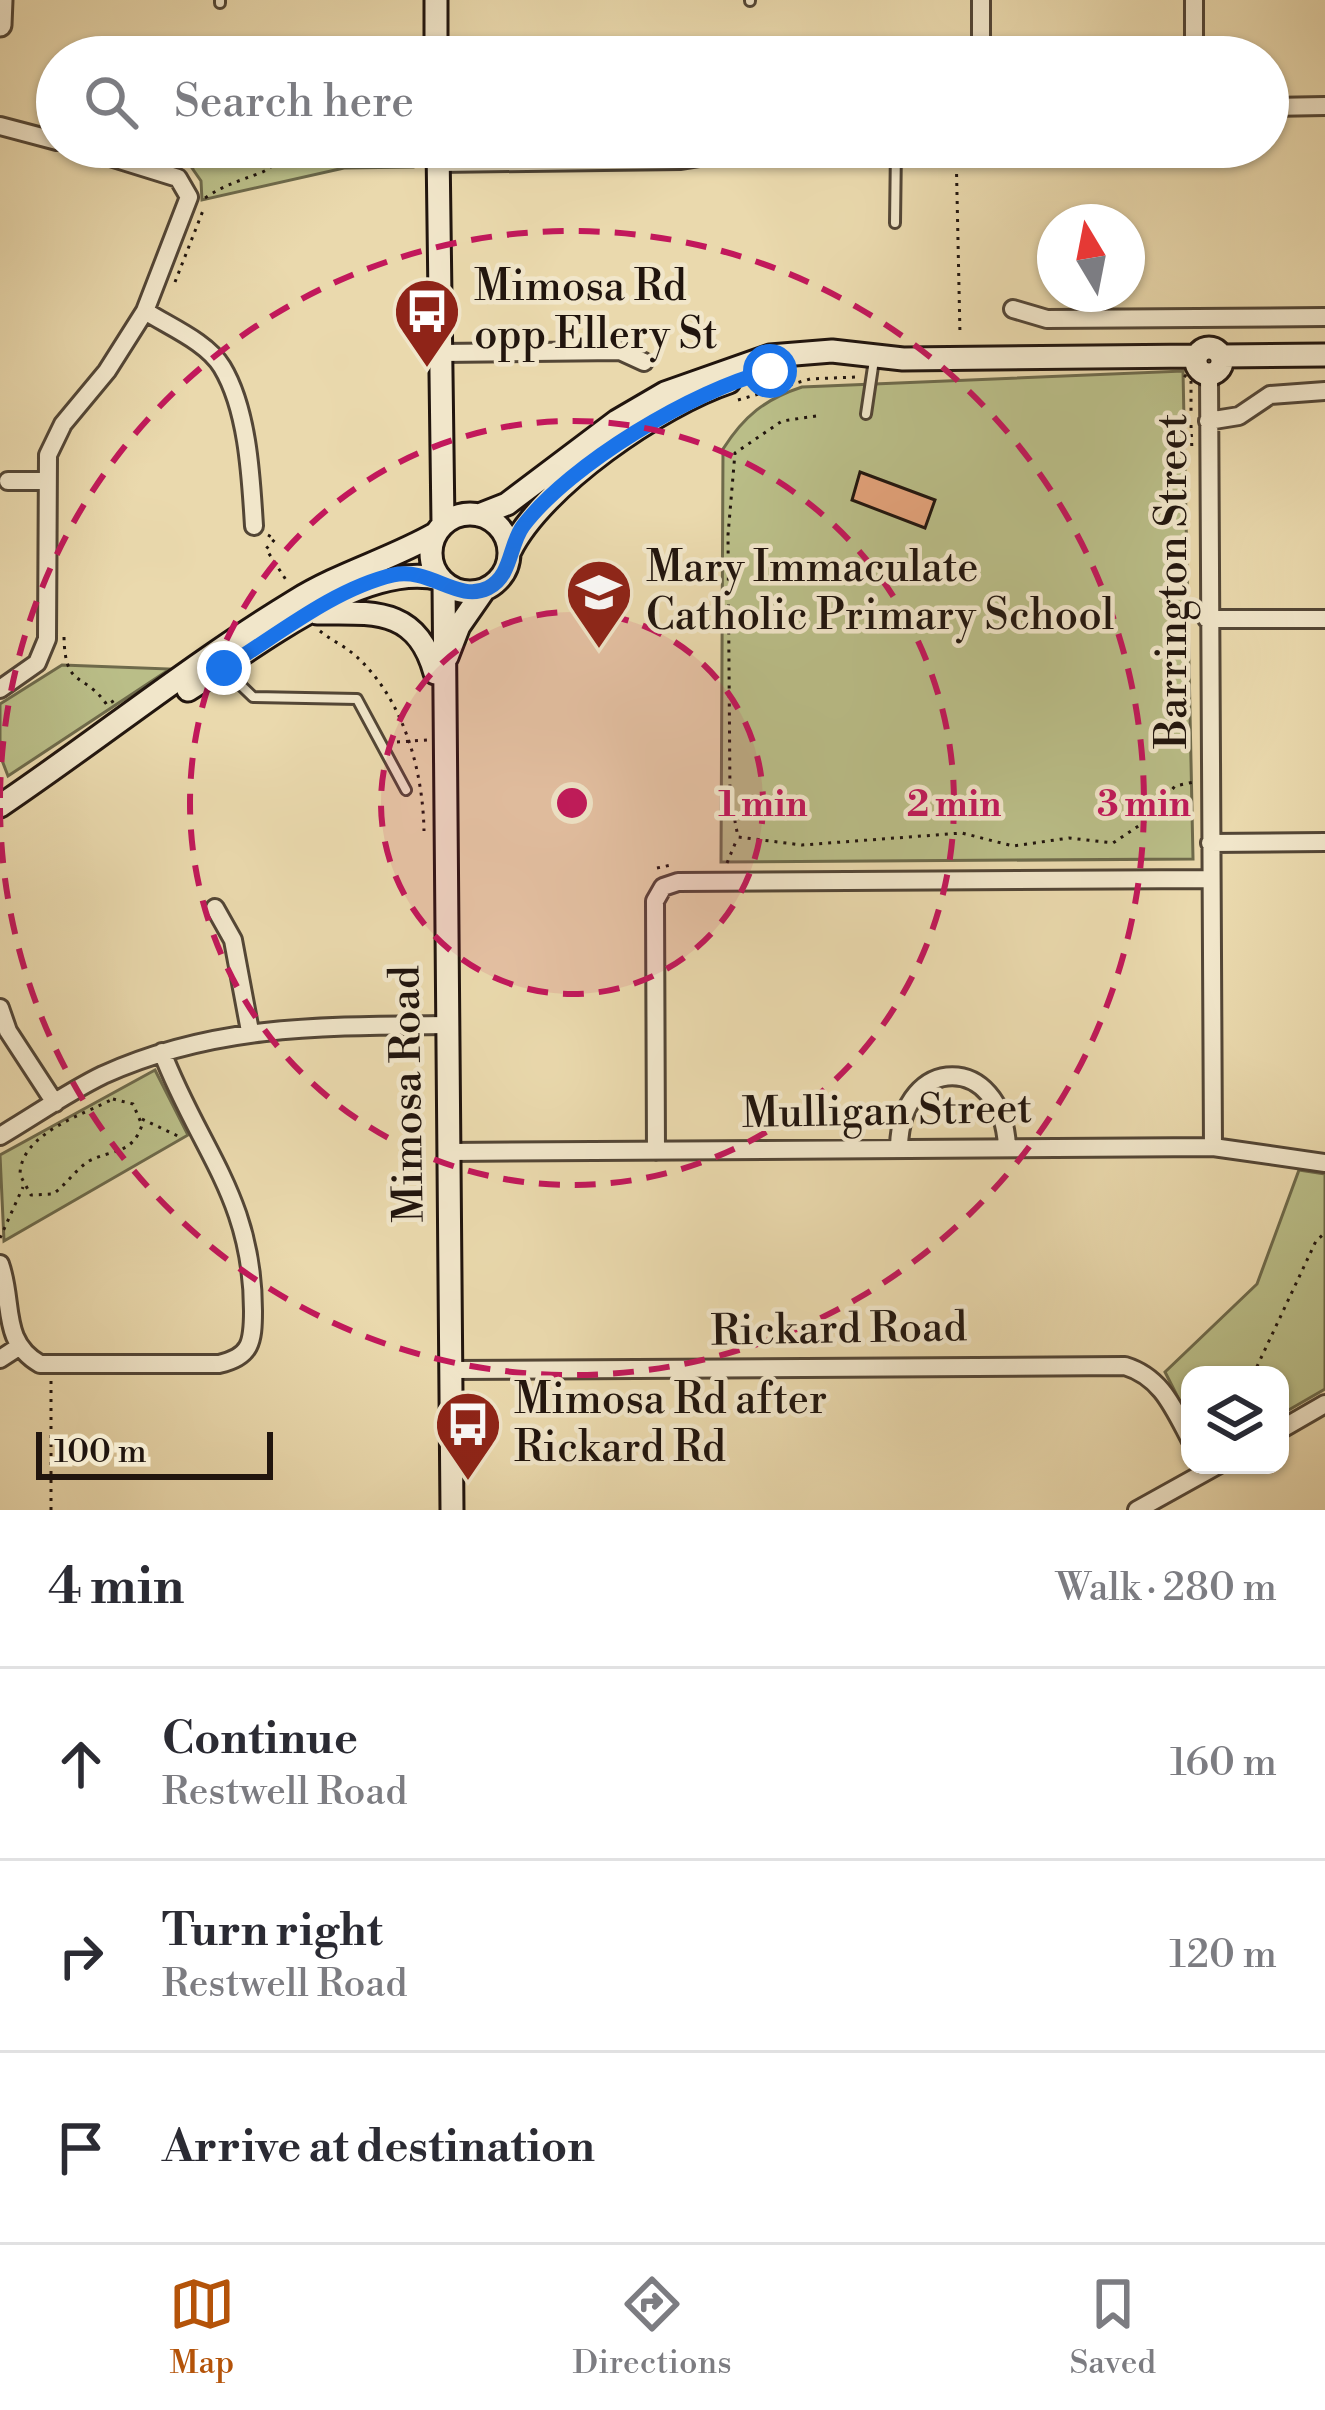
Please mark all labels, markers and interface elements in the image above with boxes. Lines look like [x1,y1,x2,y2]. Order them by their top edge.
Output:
search box [36,36,1289,168]
icon: search [78,69,144,135]
text: Search here [174,74,414,131]
north arrow [1037,204,1145,312]
place label: Mimosa Rd opp Ellery St [474,261,718,363]
bus stop icon: Mimosa Rd opp Ellery St [392,276,462,370]
route start [743,344,797,398]
street label: Barrington Street [1147,413,1201,750]
place label: Mary Immaculate Catholic Primary School [646,542,1114,644]
school or university icon: Mary Immaculate Catholic Primary School [564,557,634,651]
route end [197,641,251,695]
centre of rings [551,782,593,824]
text: 1 min [718,783,808,828]
text: 2 min [907,783,1001,828]
text: 3 min [1097,783,1191,828]
street label: Mimosa Road [379,965,437,1223]
street label: Mulligan Street [741,1083,1033,1142]
street label: Rickard Road [710,1301,968,1359]
map controls [1181,1366,1289,1474]
button: layers [1181,1366,1289,1474]
place label: Mimosa Rd after Rickard Rd [514,1374,827,1475]
bus stop icon: Mimosa Rd after Rickard Rd [433,1389,503,1483]
scale bar [36,1426,273,1479]
text: 100 m [54,1432,147,1473]
text: 4 min [48,1556,184,1620]
text: Walk · 280 m [1056,1564,1277,1613]
text: Continue [162,1711,358,1768]
icon: ahead [48,1731,114,1797]
text: 160 m [1170,1739,1277,1788]
text: Restwell Road [162,1768,407,1817]
text: Turn right [162,1903,383,1960]
icon: right [48,1923,114,1989]
text: 120 m [1169,1931,1277,1980]
text: Restwell Road [162,1960,407,2009]
icon: arrive [48,2115,114,2181]
text: Arrive at destination [162,2119,595,2176]
tab: Map [169,2271,235,2384]
tab: Directions [573,2271,732,2384]
tab: Saved [1069,2271,1156,2384]

